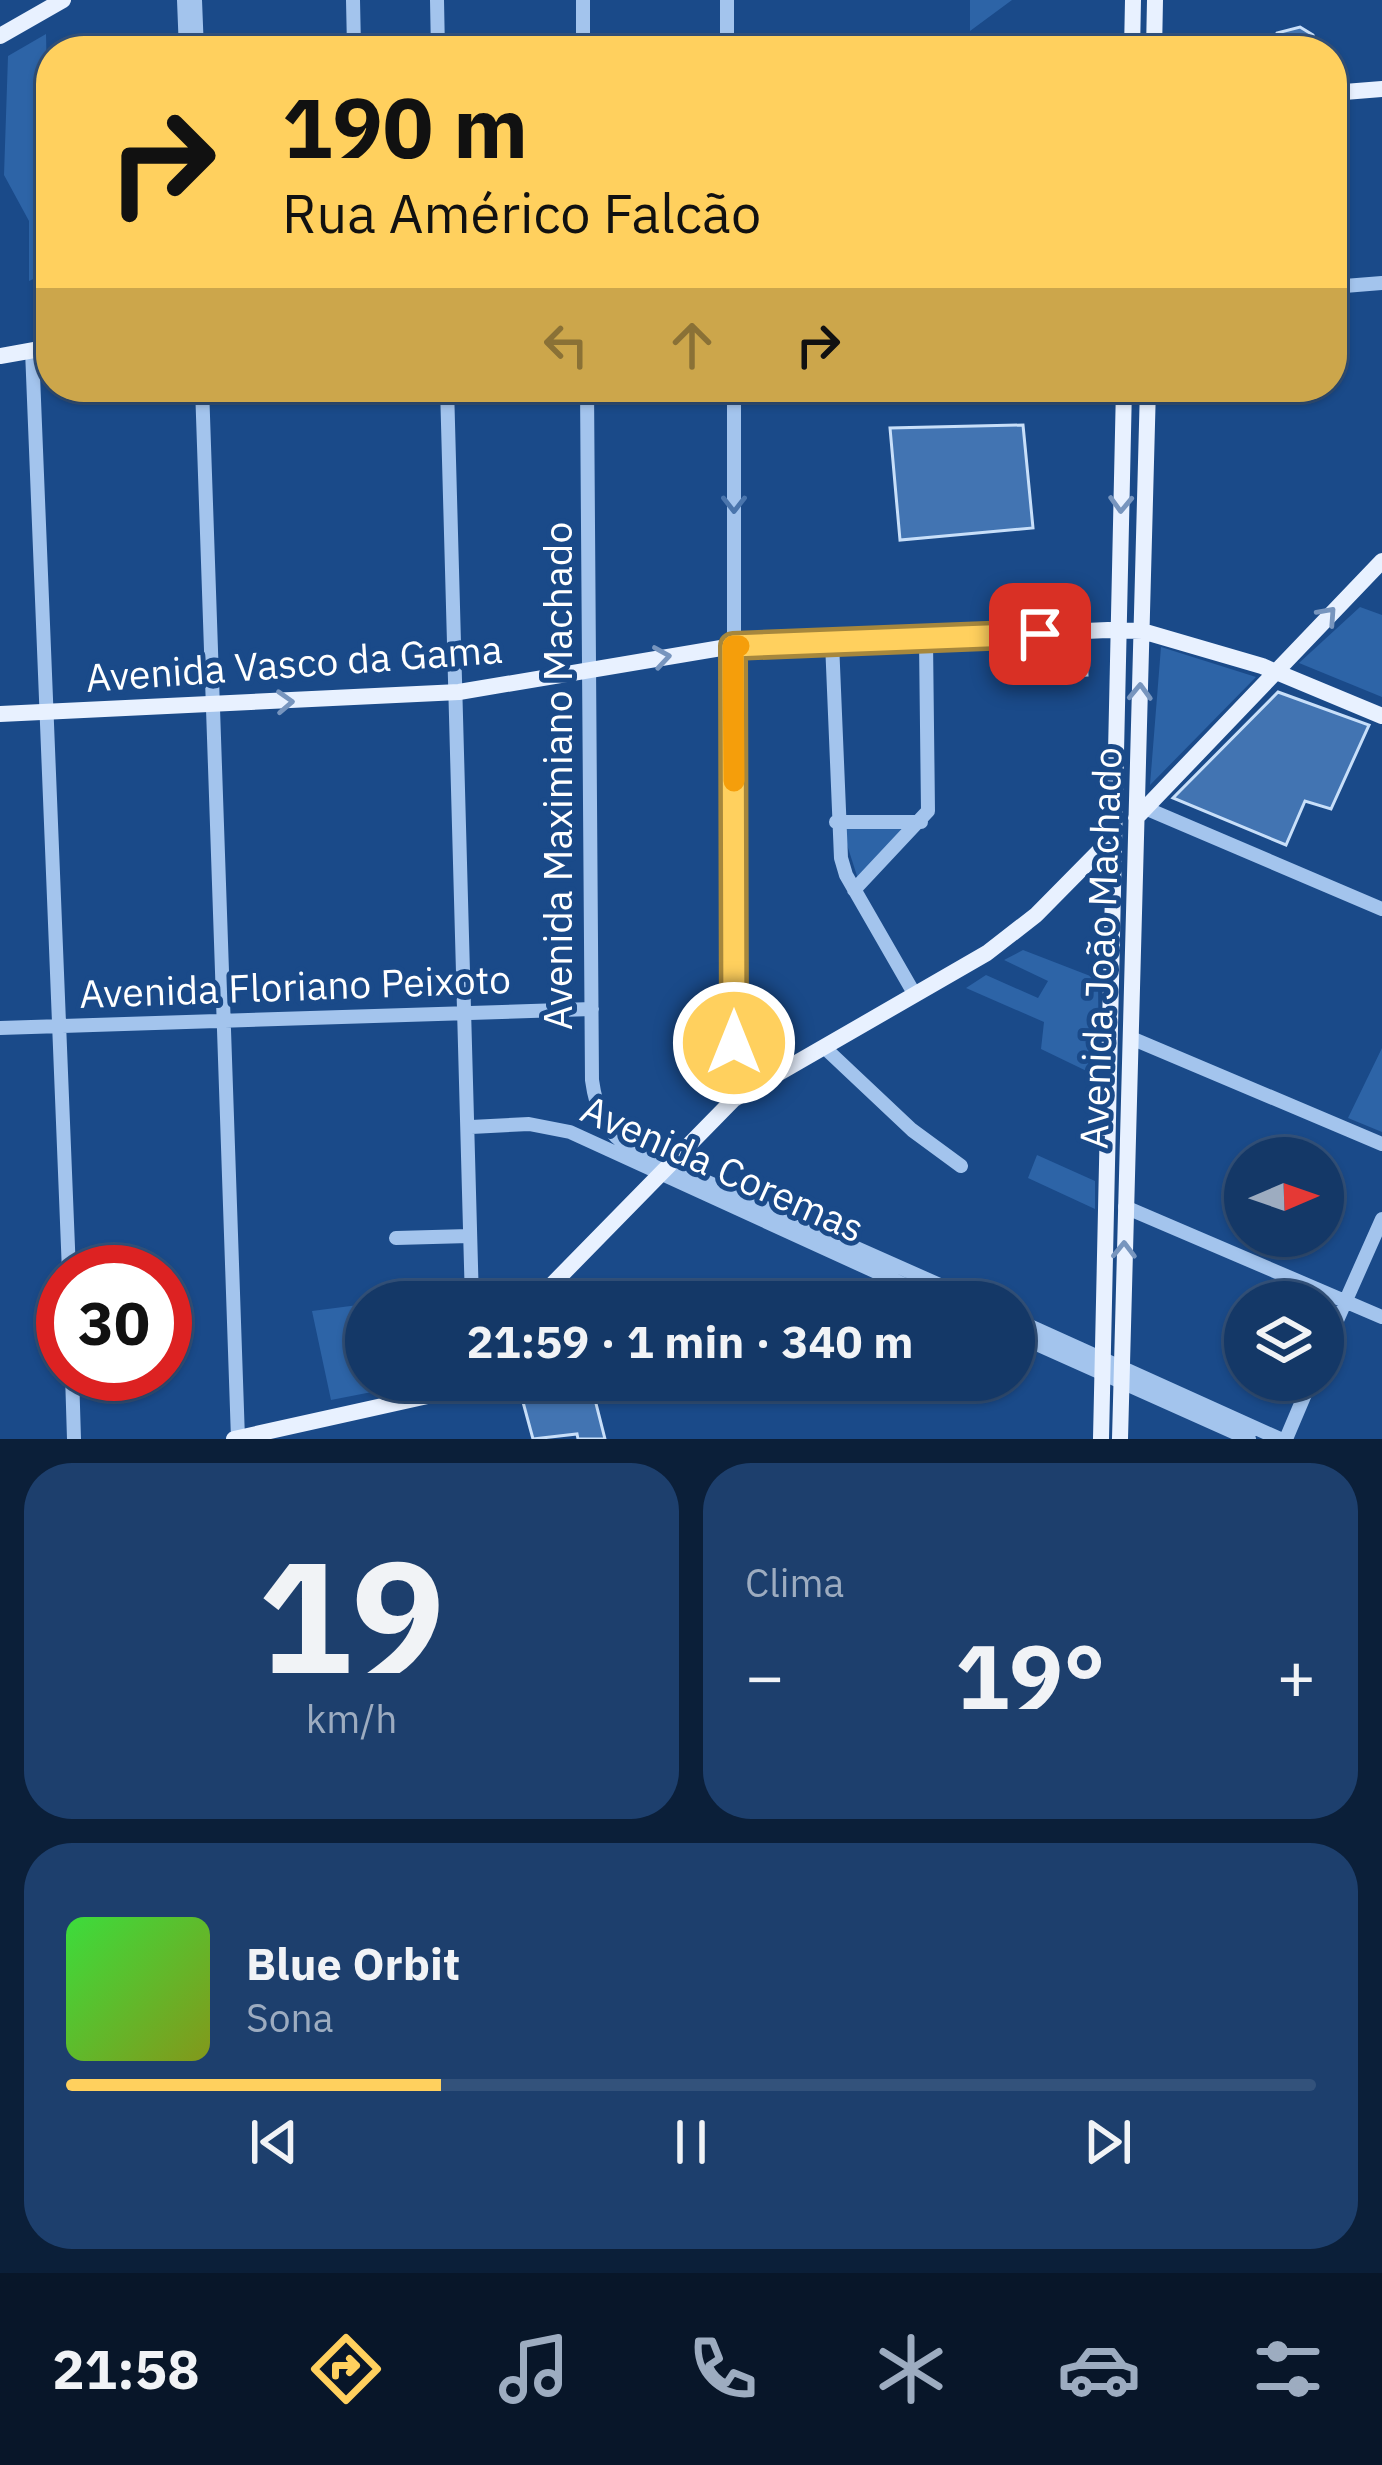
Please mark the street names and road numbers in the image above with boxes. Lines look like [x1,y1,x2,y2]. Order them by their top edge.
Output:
street label: Avenida Maximiano Machado [532,522,583,1030]
street label: Avenida Vasco da Gama [84,623,504,703]
street label: Avenida João Machado [1067,746,1133,1150]
street label: Avenida Floriano Peixoto [78,953,512,1019]
street label: Avenida Coremas [574,1083,872,1253]

